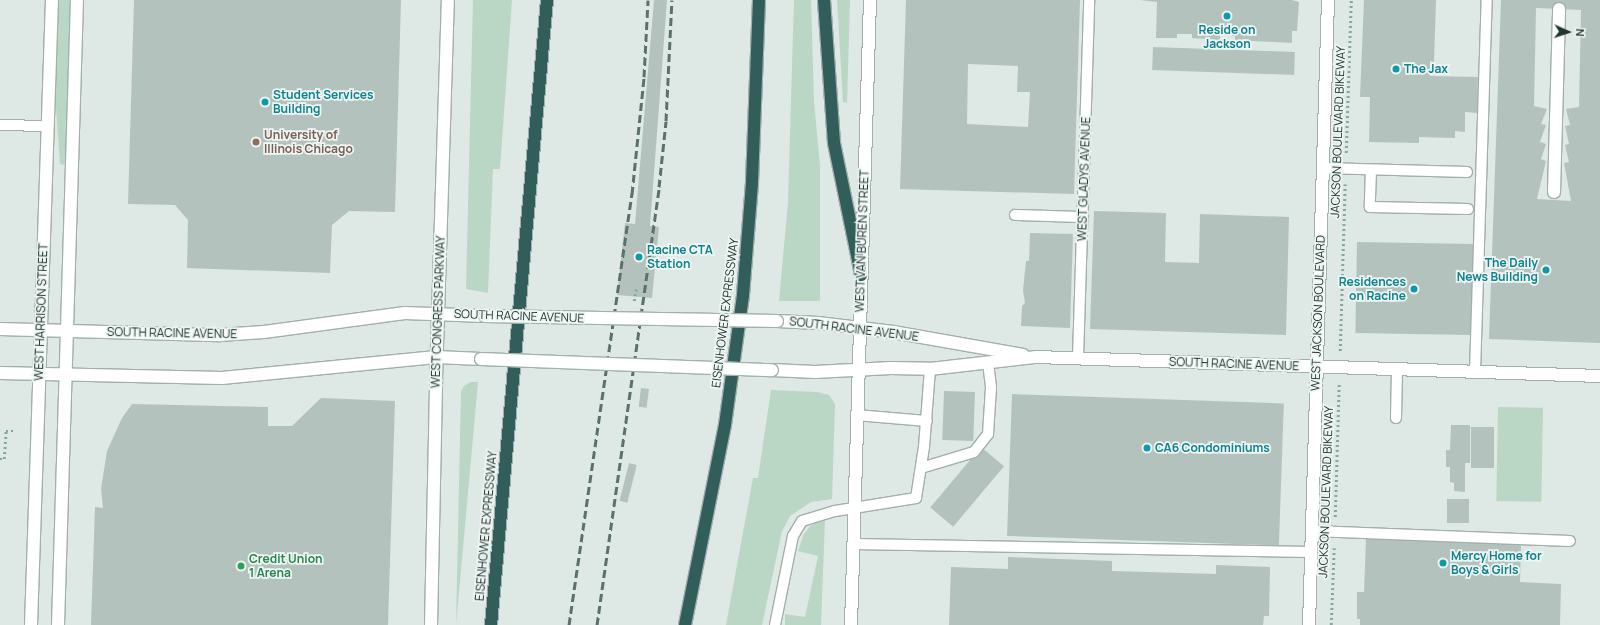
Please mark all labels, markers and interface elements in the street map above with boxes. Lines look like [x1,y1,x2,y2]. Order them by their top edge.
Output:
marker: Reside on Jackson [1222,11,1232,21]
north arrow [1548,12,1588,52]
place label: Reside on Jackson [1199,23,1255,51]
text: N [1573,28,1588,37]
street label: JACKSON BOULEVARD BIKEWAY [1328,46,1348,218]
place label: The Jax [1404,62,1448,76]
marker: The Jax [1391,64,1401,74]
place label: Student Services Building [273,88,373,116]
marker: Student Services Building [260,97,270,107]
street label: WEST GLADYS AVENUE [1075,116,1093,242]
place label: University of Illinois Chicago [264,128,353,156]
marker: University of Illinois Chicago [251,137,261,147]
street label: WEST VAN BUREN STREET [852,169,872,313]
street label: WEST CONGRESS PARKWAY [428,235,448,389]
street label: WEST JACKSON BOULEVARD [1308,235,1328,391]
street label: EISENHOWER EXPRESSWAY [709,237,741,389]
street label: WEST HARRISON STREET [31,243,51,381]
place label: Racine CTA Station [647,243,713,271]
marker: Racine CTA Station [634,252,644,262]
place label: The Daily News Building [1457,256,1538,284]
marker: The Daily News Building [1541,265,1551,275]
place label: Residences on Racine [1339,275,1406,303]
marker: Residences on Racine [1409,284,1419,294]
street label: SOUTH RACINE AVENUE [454,307,584,325]
street label: SOUTH RACINE AVENUE [788,314,920,344]
street label: SOUTH RACINE AVENUE [107,325,237,341]
street label: SOUTH RACINE AVENUE [1169,355,1299,373]
street label: JACKSON BOULEVARD BIKEWAY [1316,406,1336,578]
place label: CA6 Condominiums [1155,441,1270,455]
marker: CA6 Condominiums [1142,443,1152,453]
street label: EISENHOWER EXPRESSWAY [472,450,500,602]
place label: Mercy Home for Boys & Girls [1451,549,1542,577]
place label: Credit Union 1 Arena [249,552,323,580]
marker: Mercy Home for Boys & Girls [1438,558,1448,568]
marker: Credit Union 1 Arena [236,561,246,571]

